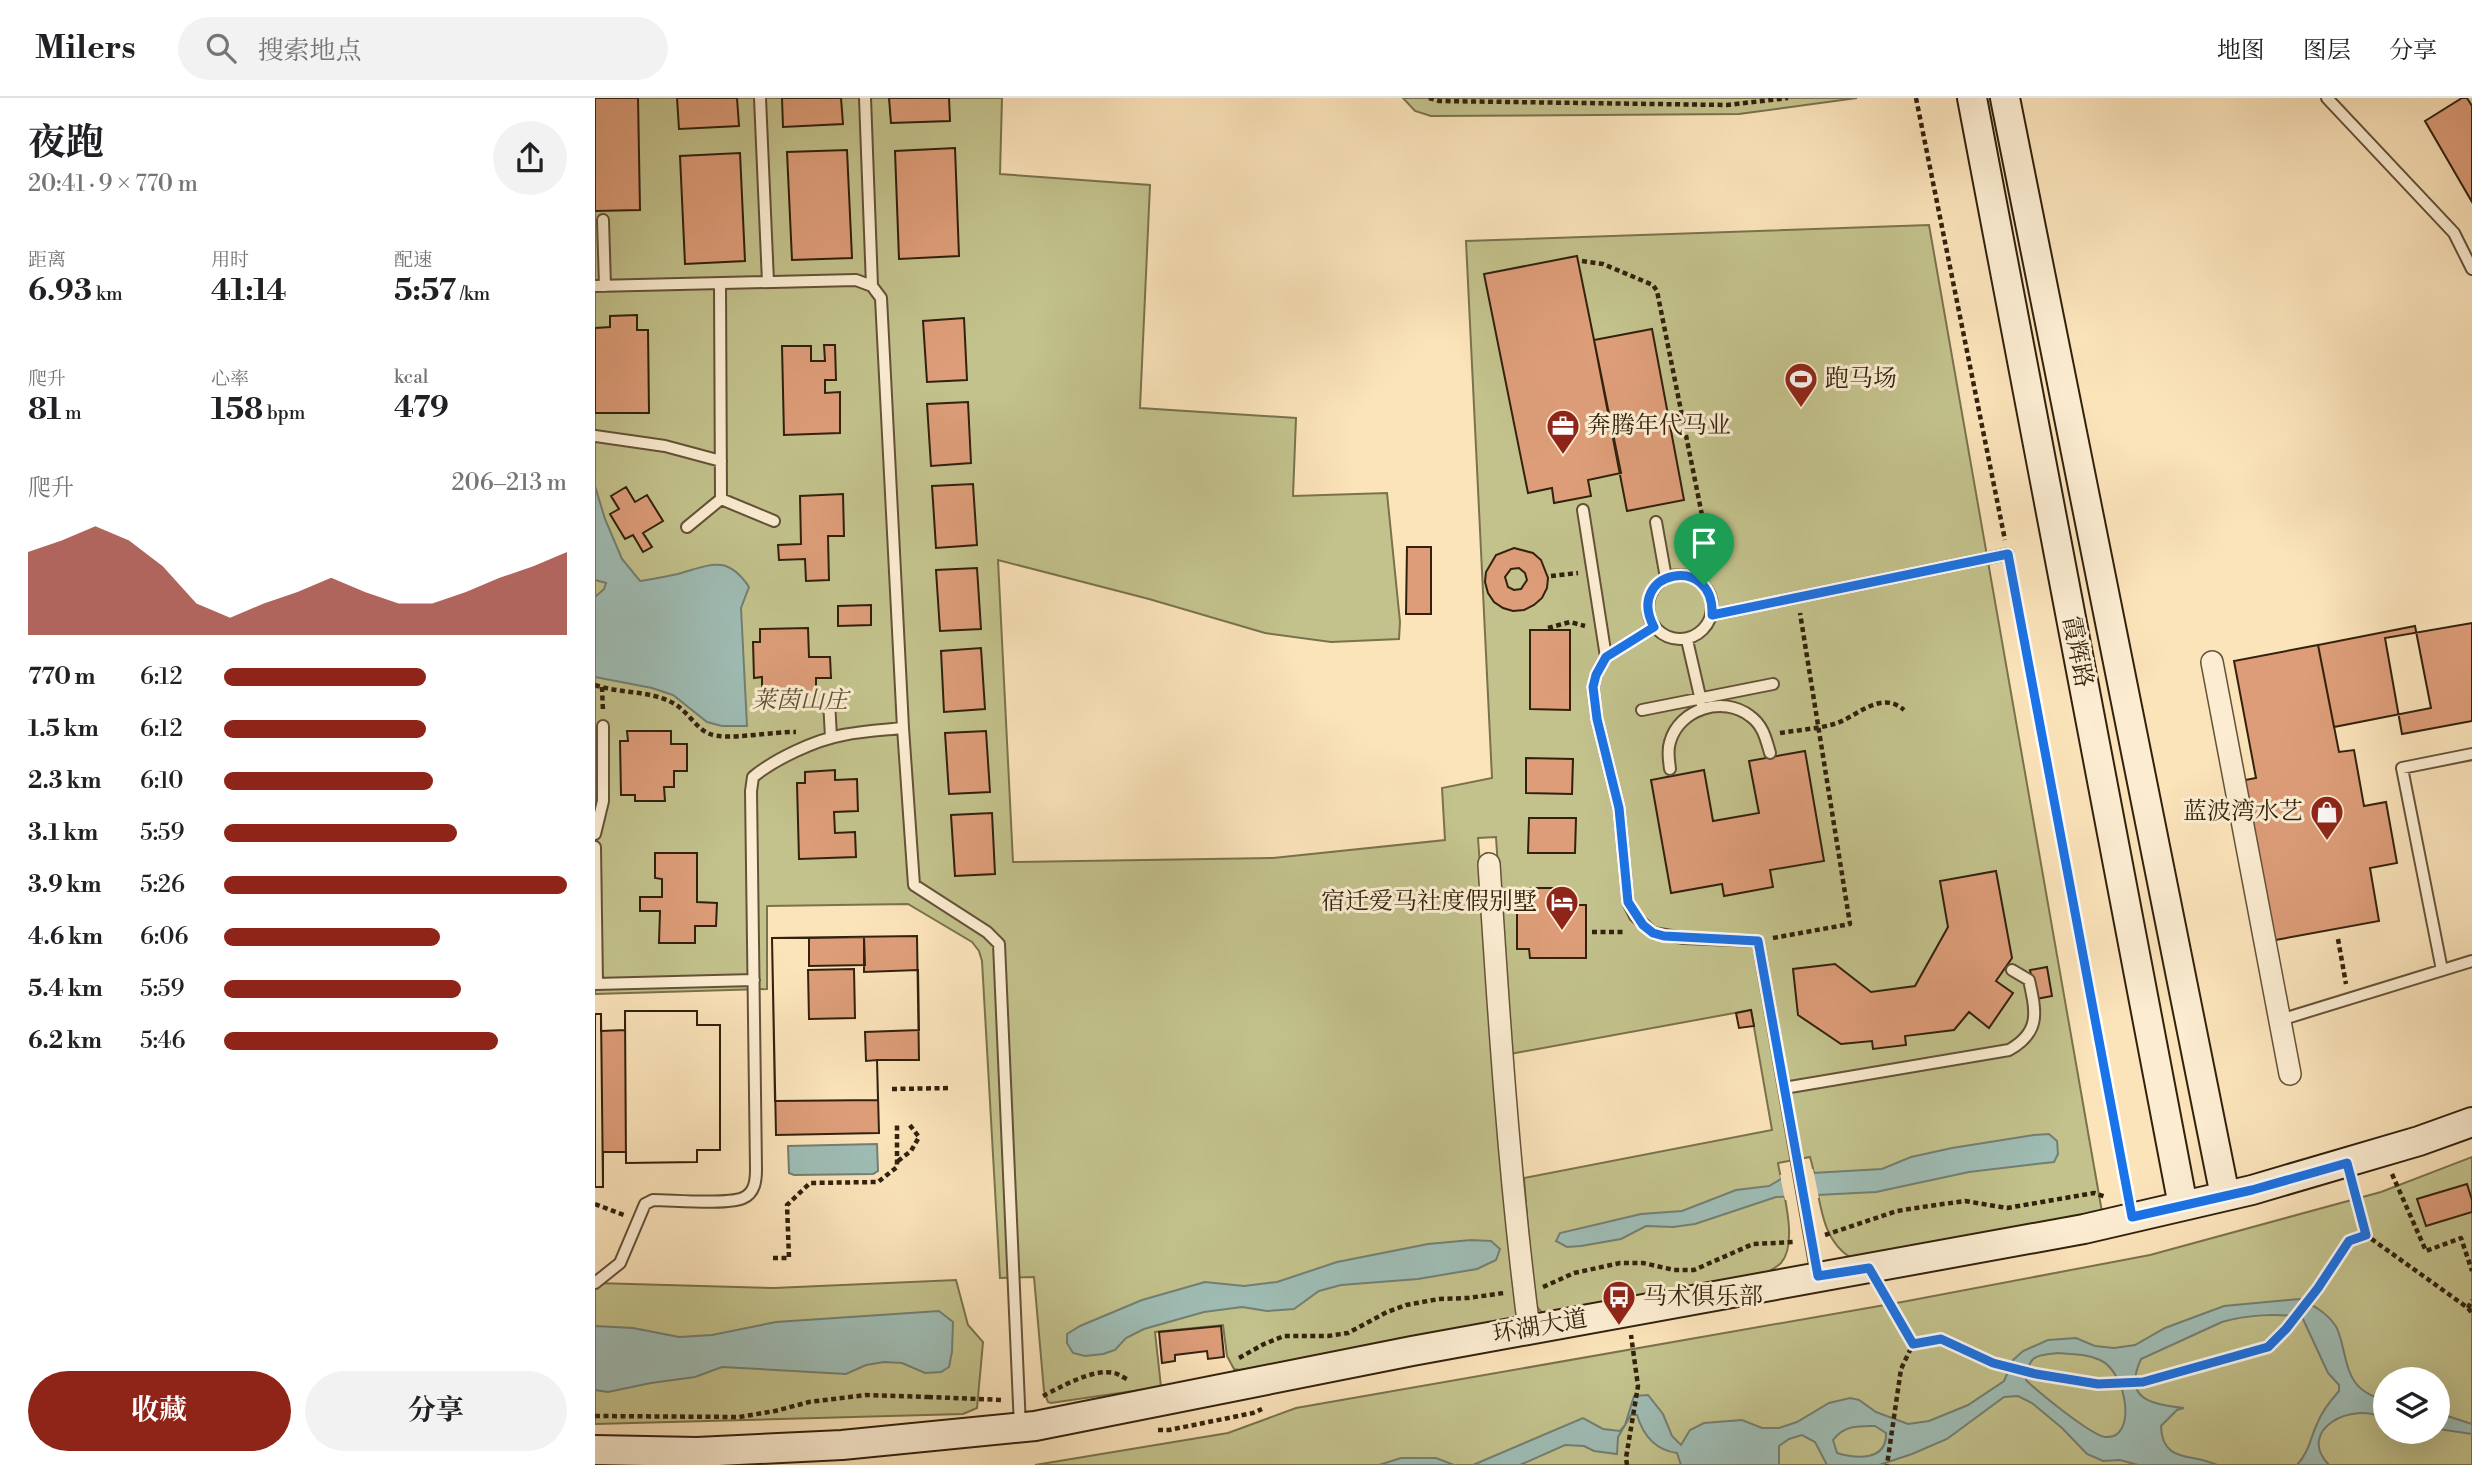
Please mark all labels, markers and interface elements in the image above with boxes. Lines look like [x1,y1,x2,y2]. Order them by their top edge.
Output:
search box [178,17,668,80]
text: Milers [35,28,136,69]
icon: search [202,29,240,67]
text: 搜索地点 [258,35,362,67]
text: 地图 [2217,36,2265,66]
text: 图层 [2303,36,2351,66]
text: 分享 [2389,36,2437,66]
text: 夜跑 [28,120,104,167]
button: share [493,121,567,195]
text: 20:41 · 9 × 770 m [28,170,198,198]
text: 距离 [28,248,66,272]
text: 用时 [211,248,249,272]
text: 配速 [394,248,432,272]
text: 6.93 [28,272,92,310]
text: 41:14 [211,272,287,310]
text: 5:57 [394,272,456,310]
text: km [92,282,123,306]
text: /km [456,282,490,306]
sports icon: 跑马场 [1782,360,1820,409]
place label: 跑马场 [1825,364,1897,394]
text: kcal [394,365,428,389]
text: 爬升 [28,367,66,391]
text: 心率 [211,367,249,391]
text: 479 [394,389,449,427]
text: 81 [28,391,61,429]
text: 158 [211,391,263,429]
text: m [61,401,82,425]
text: bpm [263,401,306,425]
office icon: 奔腾年代马业 [1544,407,1582,456]
place label: 奔腾年代马业 [1587,411,1731,441]
text: 206–213 m [451,469,567,497]
text: 爬升 [28,474,74,502]
pin [1674,513,1734,585]
icon: arrive [1685,524,1723,562]
street label: 霞辉路 [2055,614,2099,690]
text: 770 m [28,663,95,691]
text: 6:12 [140,663,183,691]
park label: 莱茵山庄 [752,686,851,716]
text: 1.5 km [28,715,99,743]
text: 6:12 [140,715,183,743]
text: 2.3 km [28,767,101,795]
text: 6:10 [140,767,184,795]
shop icon: 蓝波湾水艺 [2308,793,2346,842]
place label: 蓝波湾水艺 [2183,797,2303,827]
text: 3.1 km [28,819,98,847]
text: 5:59 [140,819,184,847]
text: 3.9 km [28,871,101,899]
text: 5:26 [140,871,185,899]
hotel icon: 宿迁爱马社度假别墅 [1543,883,1581,932]
place label: 宿迁爱马社度假别墅 [1321,887,1537,917]
text: 4.6 km [28,923,103,951]
text: 6:06 [140,923,188,951]
text: 5.4 km [28,975,103,1003]
text: 5:59 [140,975,184,1003]
text: 6.2 km [28,1027,102,1055]
text: 5:46 [140,1027,186,1055]
bus stop icon: 马术俱乐部 [1600,1278,1638,1327]
place label: 马术俱乐部 [1643,1282,1763,1312]
street label: 环湖大道 [1490,1304,1590,1350]
map controls [2373,1367,2450,1444]
button: layers [2373,1367,2450,1444]
button: 收藏 [28,1371,291,1451]
button: 分享 [305,1371,567,1451]

